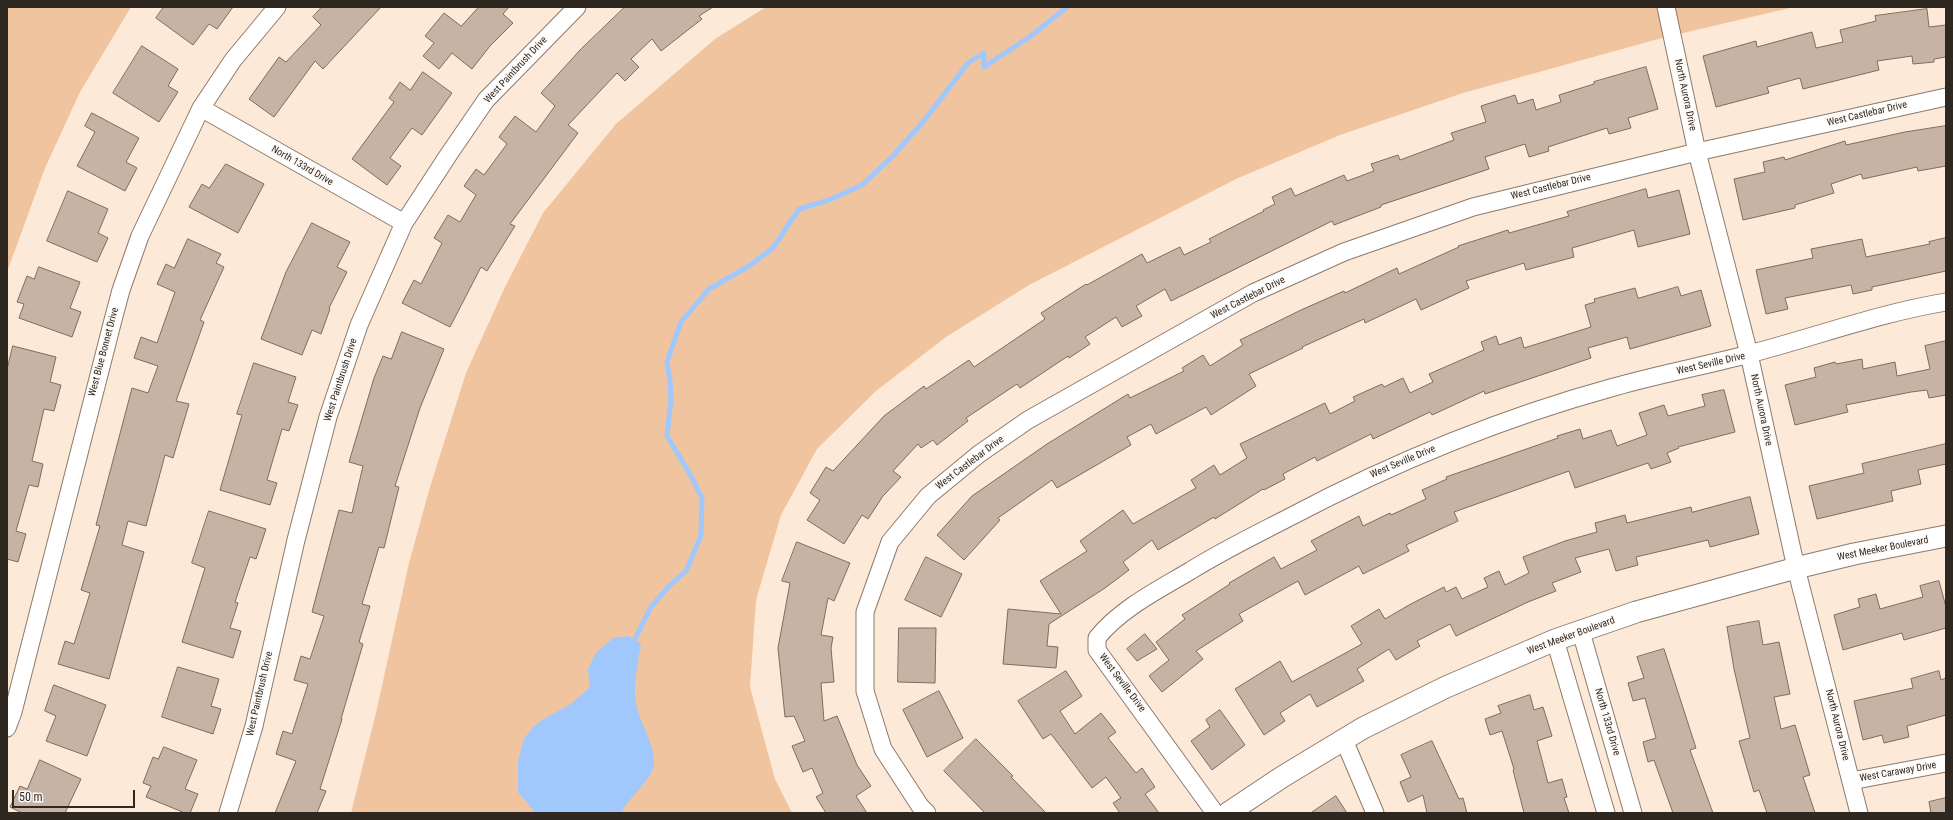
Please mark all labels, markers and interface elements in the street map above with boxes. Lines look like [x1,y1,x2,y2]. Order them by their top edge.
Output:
street label: West Paintbrush Drive [482,34,550,106]
street label: North Aurora Drive [1672,58,1698,132]
street label: West Castlebar Drive [1826,99,1908,129]
street label: North 133rd Drive [269,143,335,189]
street label: West Castlebar Drive [1510,171,1592,203]
street label: West Castlebar Drive [1209,274,1287,322]
street label: West Blue Bonnet Drive [86,306,122,398]
street label: West Paintbrush Drive [322,337,360,423]
street label: West Seville Drive [1676,350,1746,378]
street label: North Aurora Drive [1748,373,1774,447]
street label: West Castlebar Drive [934,434,1006,492]
street label: West Seville Drive [1368,443,1438,481]
street label: West Meeker Boulevard [1836,534,1930,564]
street label: West Meeker Boulevard [1525,615,1617,657]
street label: West Paintbrush Drive [244,650,276,738]
street label: West Seville Drive [1096,651,1148,715]
street label: North 133rd Drive [1592,687,1622,757]
street label: North Aurora Drive [1822,688,1852,762]
street label: West Caraway Drive [1859,759,1937,785]
scale bar [14,782,137,808]
text: 50 m [19,790,43,804]

